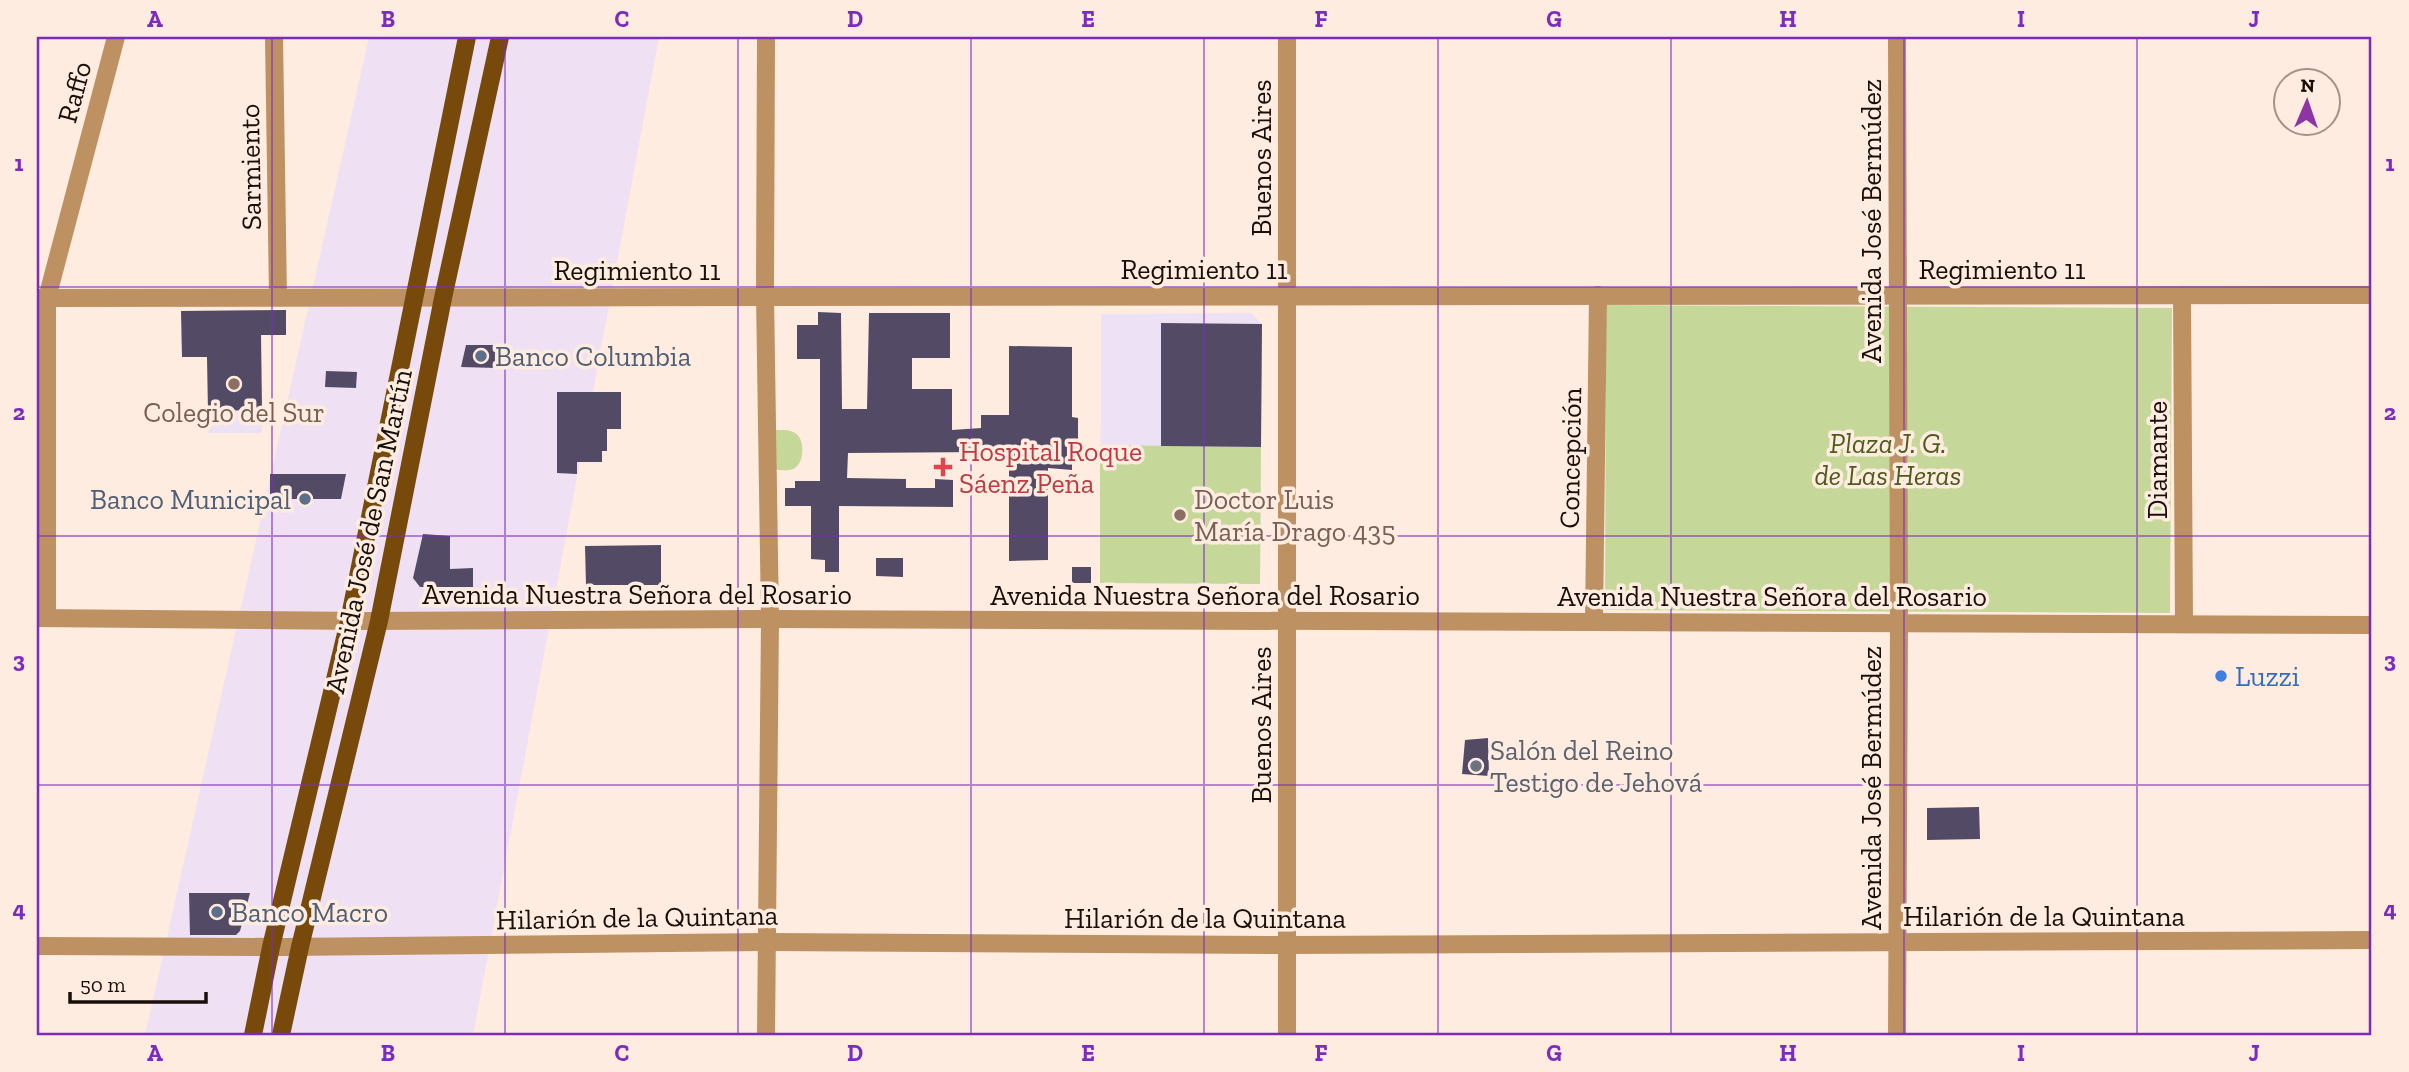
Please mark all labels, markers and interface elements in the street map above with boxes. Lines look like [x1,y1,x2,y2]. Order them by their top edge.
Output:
text: A [147,5,163,33]
text: B [381,5,395,33]
text: C [615,5,629,33]
text: D [847,5,863,33]
text: E [1081,5,1095,33]
text: F [1314,5,1328,33]
text: G [1546,5,1562,33]
text: H [1779,5,1797,33]
text: I [2017,5,2025,33]
text: J [2248,5,2260,33]
street label: Raffo [50,58,98,126]
north arrow [2272,66,2342,136]
text: N [2300,74,2315,97]
street label: Buenos Aires [1245,79,1278,237]
street label: Avenida José Bermúdez [1855,79,1888,363]
street label: Sarmiento [233,104,268,230]
text: 1 [14,149,24,177]
text: 1 [2385,149,2395,177]
street label: Regimiento 11 [1120,253,1288,286]
street label: Regimiento 11 [1918,253,2086,286]
street label: Regimiento 11 [553,254,721,287]
place label: Banco Columbia [495,340,692,373]
marker: Banco Columbia [473,348,489,364]
street label: Avenida José de San Martín [318,366,419,696]
marker: Colegio del Sur [226,376,242,392]
street label: Concepción [1553,387,1588,529]
place label: Colegio del Sur [143,396,325,429]
text: 2 [13,398,25,426]
text: 2 [2384,398,2396,426]
street label: Diamante [2141,401,2174,519]
park label: Plaza J. G. de Las Heras [1815,427,1961,492]
place label: Hospital Roque Sáenz Peña [959,435,1142,500]
marker: Hospital Roque Sáenz Peña [933,457,953,477]
place label: Banco Municipal [90,483,291,516]
place label: Doctor Luis María Drago 435 [1194,483,1396,548]
marker: Banco Municipal [297,491,313,507]
marker: Doctor Luis María Drago 435 [1172,507,1188,523]
street label: Avenida Nuestra Señora del Rosario [422,578,852,611]
street label: Avenida Nuestra Señora del Rosario [990,579,1420,612]
street label: Avenida Nuestra Señora del Rosario [1557,580,1987,613]
text: 3 [13,646,25,674]
street label: Buenos Aires [1245,646,1278,804]
street label: Avenida José Bermúdez [1855,646,1888,930]
text: 3 [2384,646,2396,674]
place label: Luzzi [2235,660,2300,693]
marker: Luzzi [2213,668,2229,684]
place label: Salón del Reino Testigo de Jehová [1490,734,1703,799]
marker: Salón del Reino Testigo de Jehová [1468,758,1484,774]
text: 4 [12,895,26,923]
text: 4 [2383,895,2397,923]
place label: Banco Macro [231,896,388,929]
street label: Hilarión de la Quintana [496,899,779,936]
street label: Hilarión de la Quintana [1903,900,2186,933]
street label: Hilarión de la Quintana [1064,902,1347,935]
marker: Banco Macro [209,904,225,920]
scale bar [70,960,206,1004]
text: 50 m [80,972,126,997]
text: A [147,1039,163,1067]
text: B [381,1039,395,1067]
text: C [615,1039,629,1067]
text: D [847,1039,863,1067]
text: E [1081,1039,1095,1067]
text: F [1314,1039,1328,1067]
text: G [1546,1039,1562,1067]
text: H [1779,1039,1797,1067]
text: I [2017,1039,2025,1067]
text: J [2248,1039,2260,1067]

